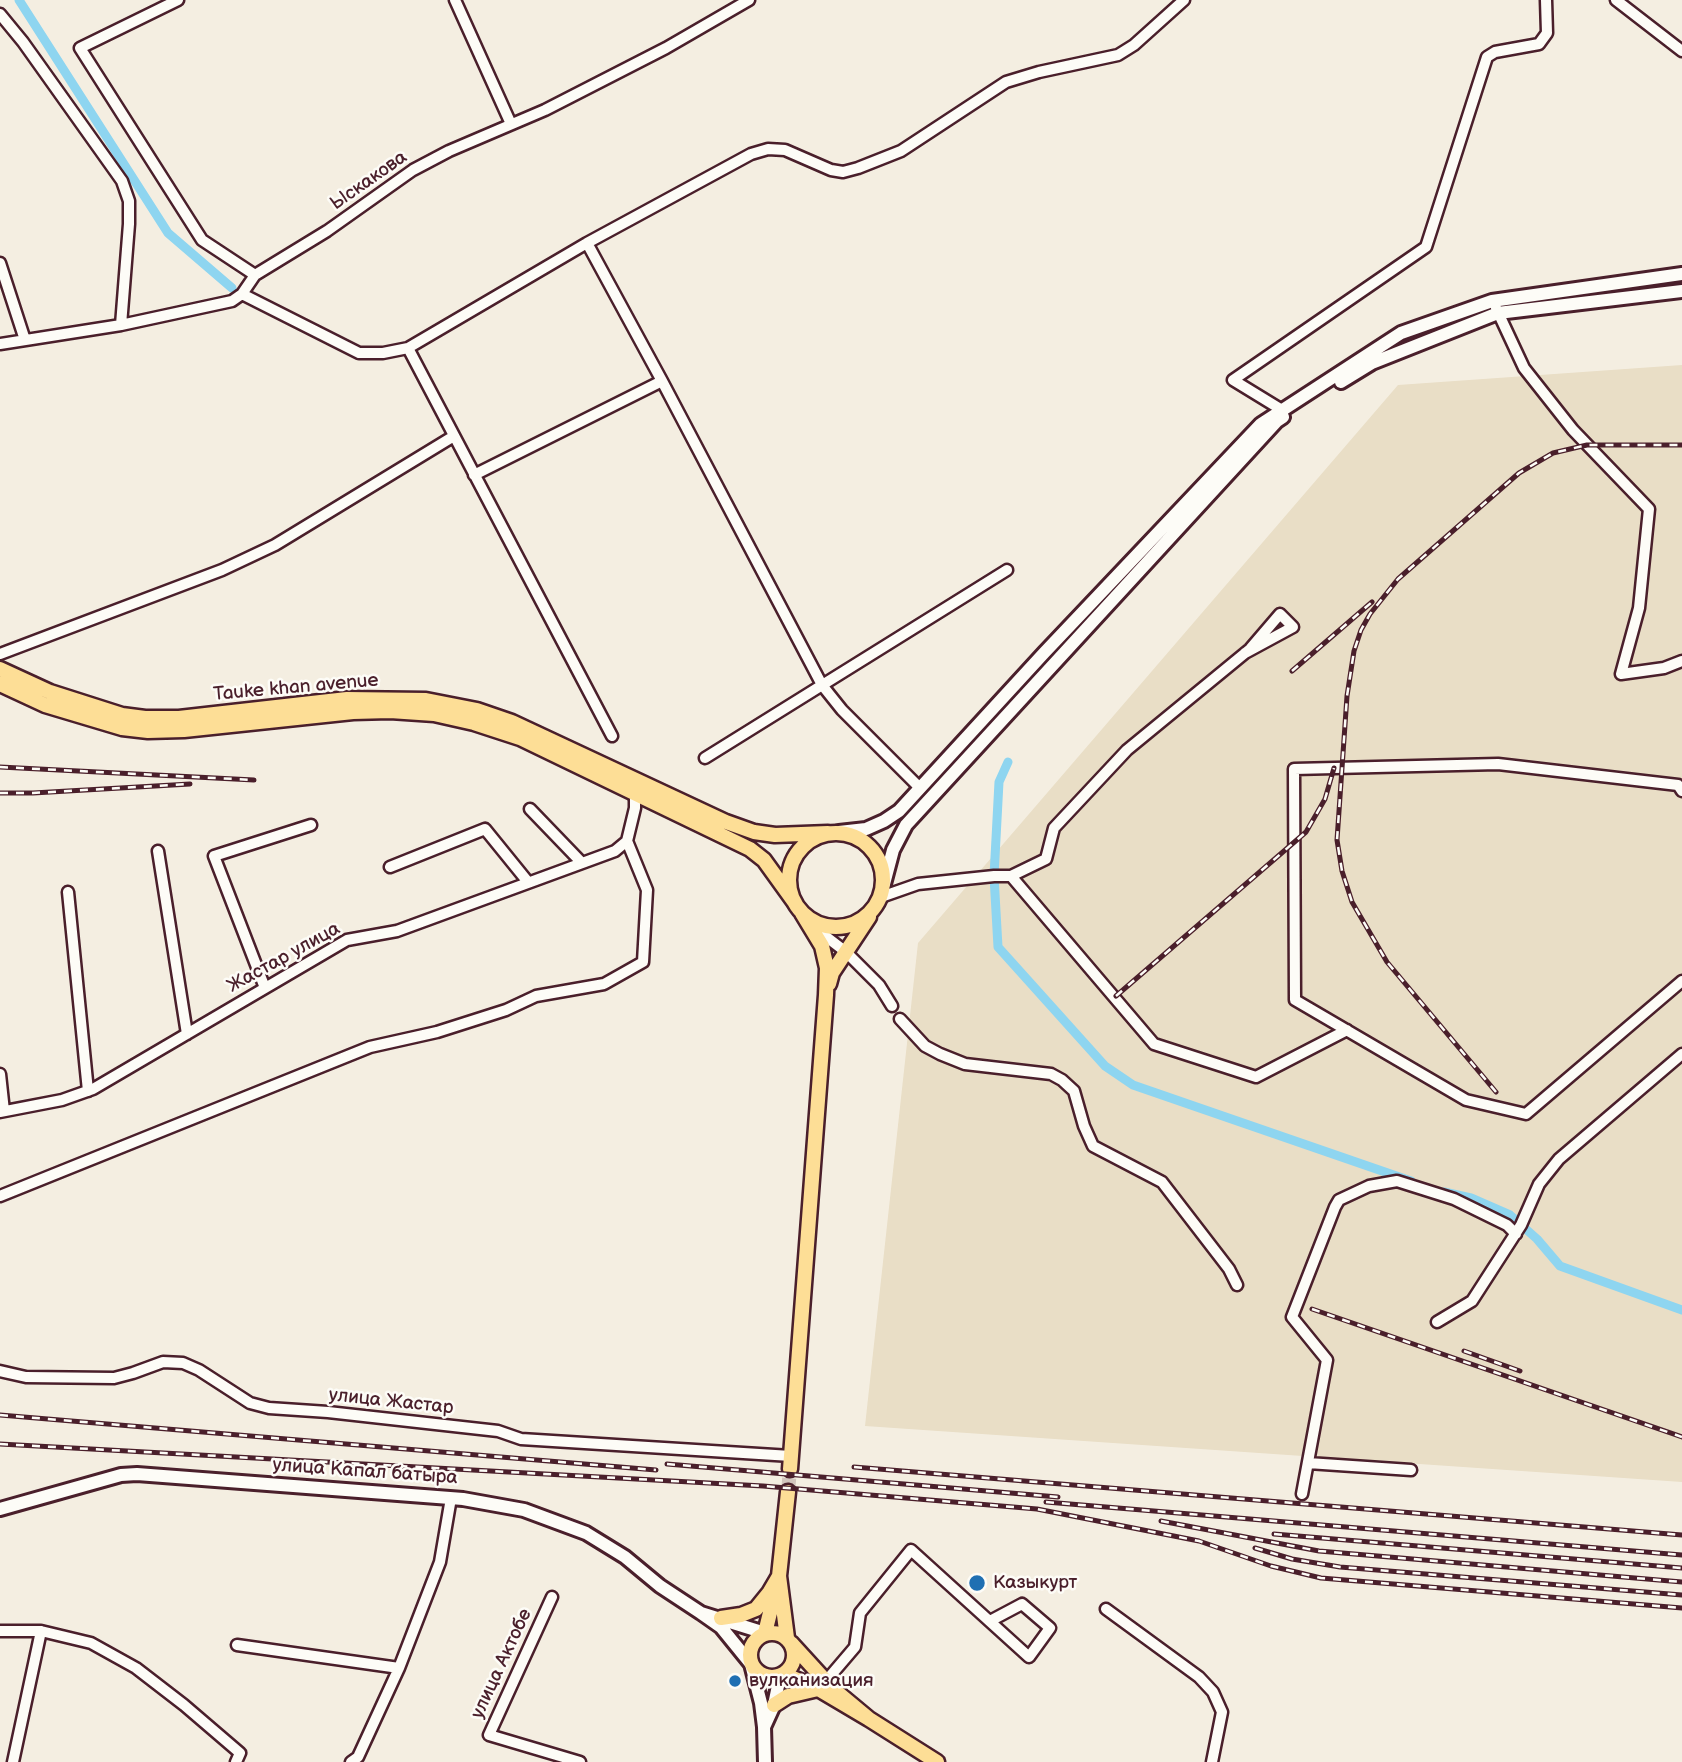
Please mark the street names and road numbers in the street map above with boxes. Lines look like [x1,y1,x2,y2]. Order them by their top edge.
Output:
street label: Ыскакова [326,146,412,216]
street label: Tauke khan avenue [212,669,380,707]
street label: Жастар улица [224,918,344,998]
street label: улица Жастар [327,1384,455,1420]
street label: улица Капал батыра [272,1454,458,1490]
street label: улица Актобе [467,1605,537,1723]

